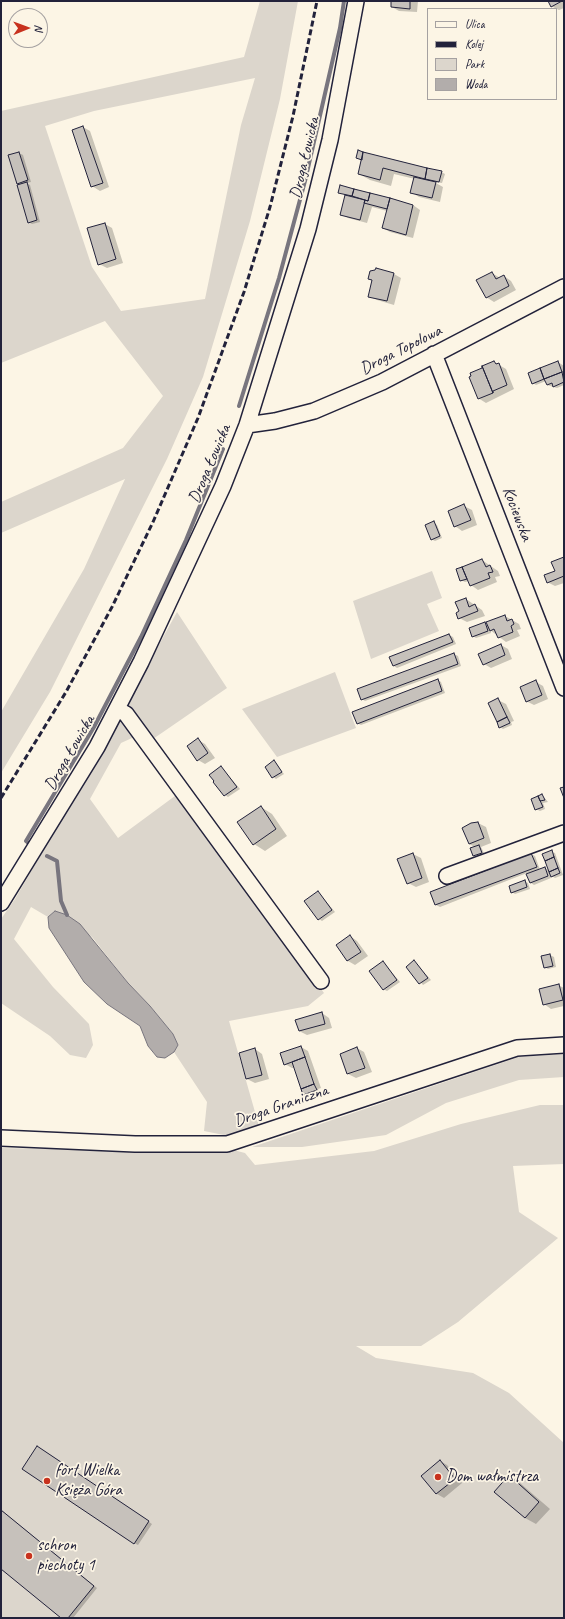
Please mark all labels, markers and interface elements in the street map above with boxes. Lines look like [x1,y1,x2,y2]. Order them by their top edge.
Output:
north arrow [8,8,48,48]
legend [427,8,557,100]
text: Ulica [465,16,484,32]
text: N [32,24,46,31]
text: Kolej [465,36,483,52]
text: Park [465,56,484,72]
text: Woda [465,76,487,92]
street label: Droga Łowicka [286,115,324,201]
street label: Droga Topolowa [357,321,445,379]
street label: Droga Łowicka [184,422,236,506]
street label: Kociewska [497,484,537,544]
street label: Droga Łowicka [40,712,100,794]
street label: Droga Graniczna [231,1080,331,1132]
place label: fort Wielka Księża Góra [55,1461,122,1501]
place label: Dom wałmistrza [446,1467,538,1487]
marker: Dom wałmistrza [433,1472,443,1482]
marker: fort Wielka Księża Góra [42,1476,52,1486]
place label: schron piechoty 1 [37,1536,95,1576]
marker: schron piechoty 1 [24,1551,34,1561]

